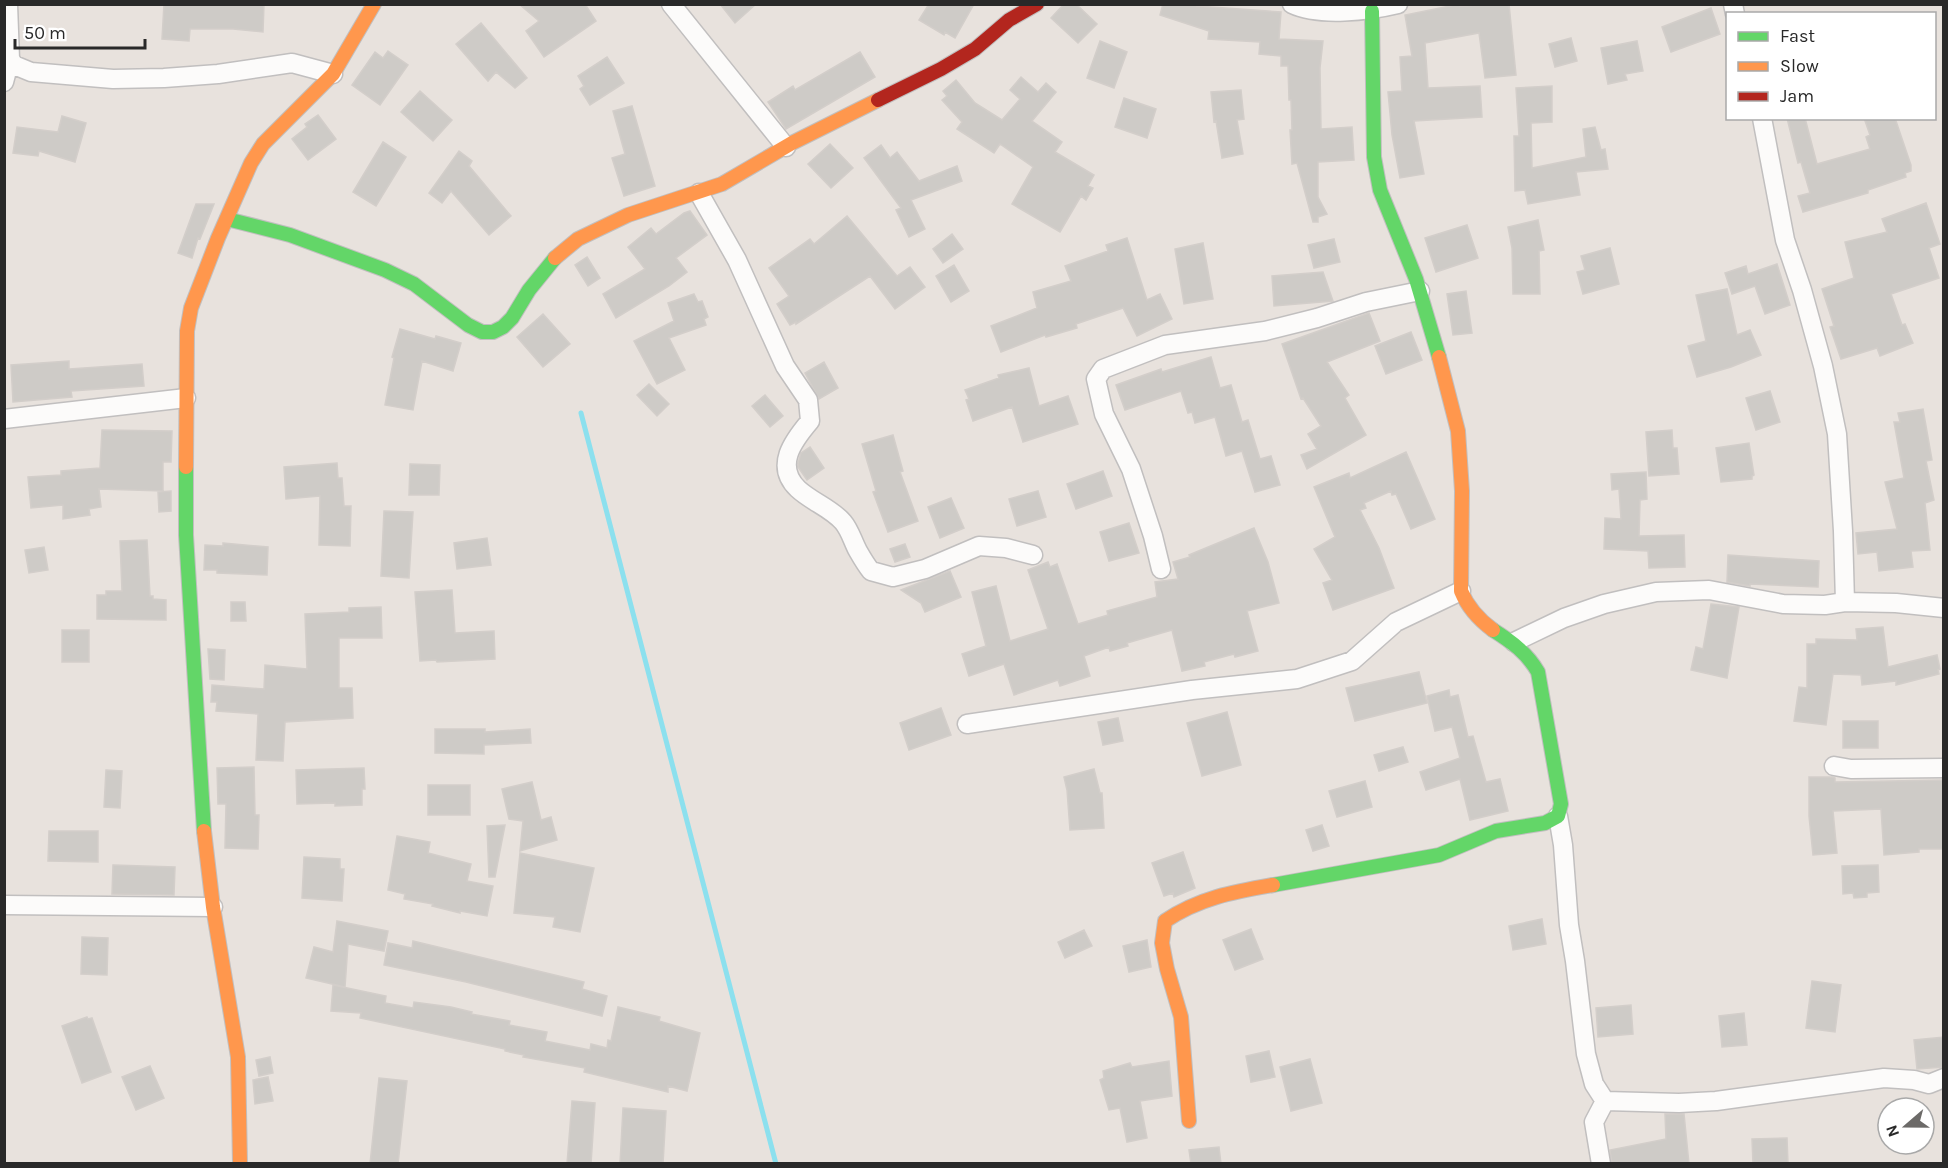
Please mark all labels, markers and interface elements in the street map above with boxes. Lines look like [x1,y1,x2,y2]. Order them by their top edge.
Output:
scale bar [15,12,146,50]
legend [1726,12,1936,120]
text: 50 m [24,22,66,44]
text: Fast [1780,25,1815,47]
text: Slow [1780,55,1819,77]
text: Jam [1780,85,1814,107]
north arrow [1876,1096,1936,1156]
text: N [1881,1122,1903,1140]

